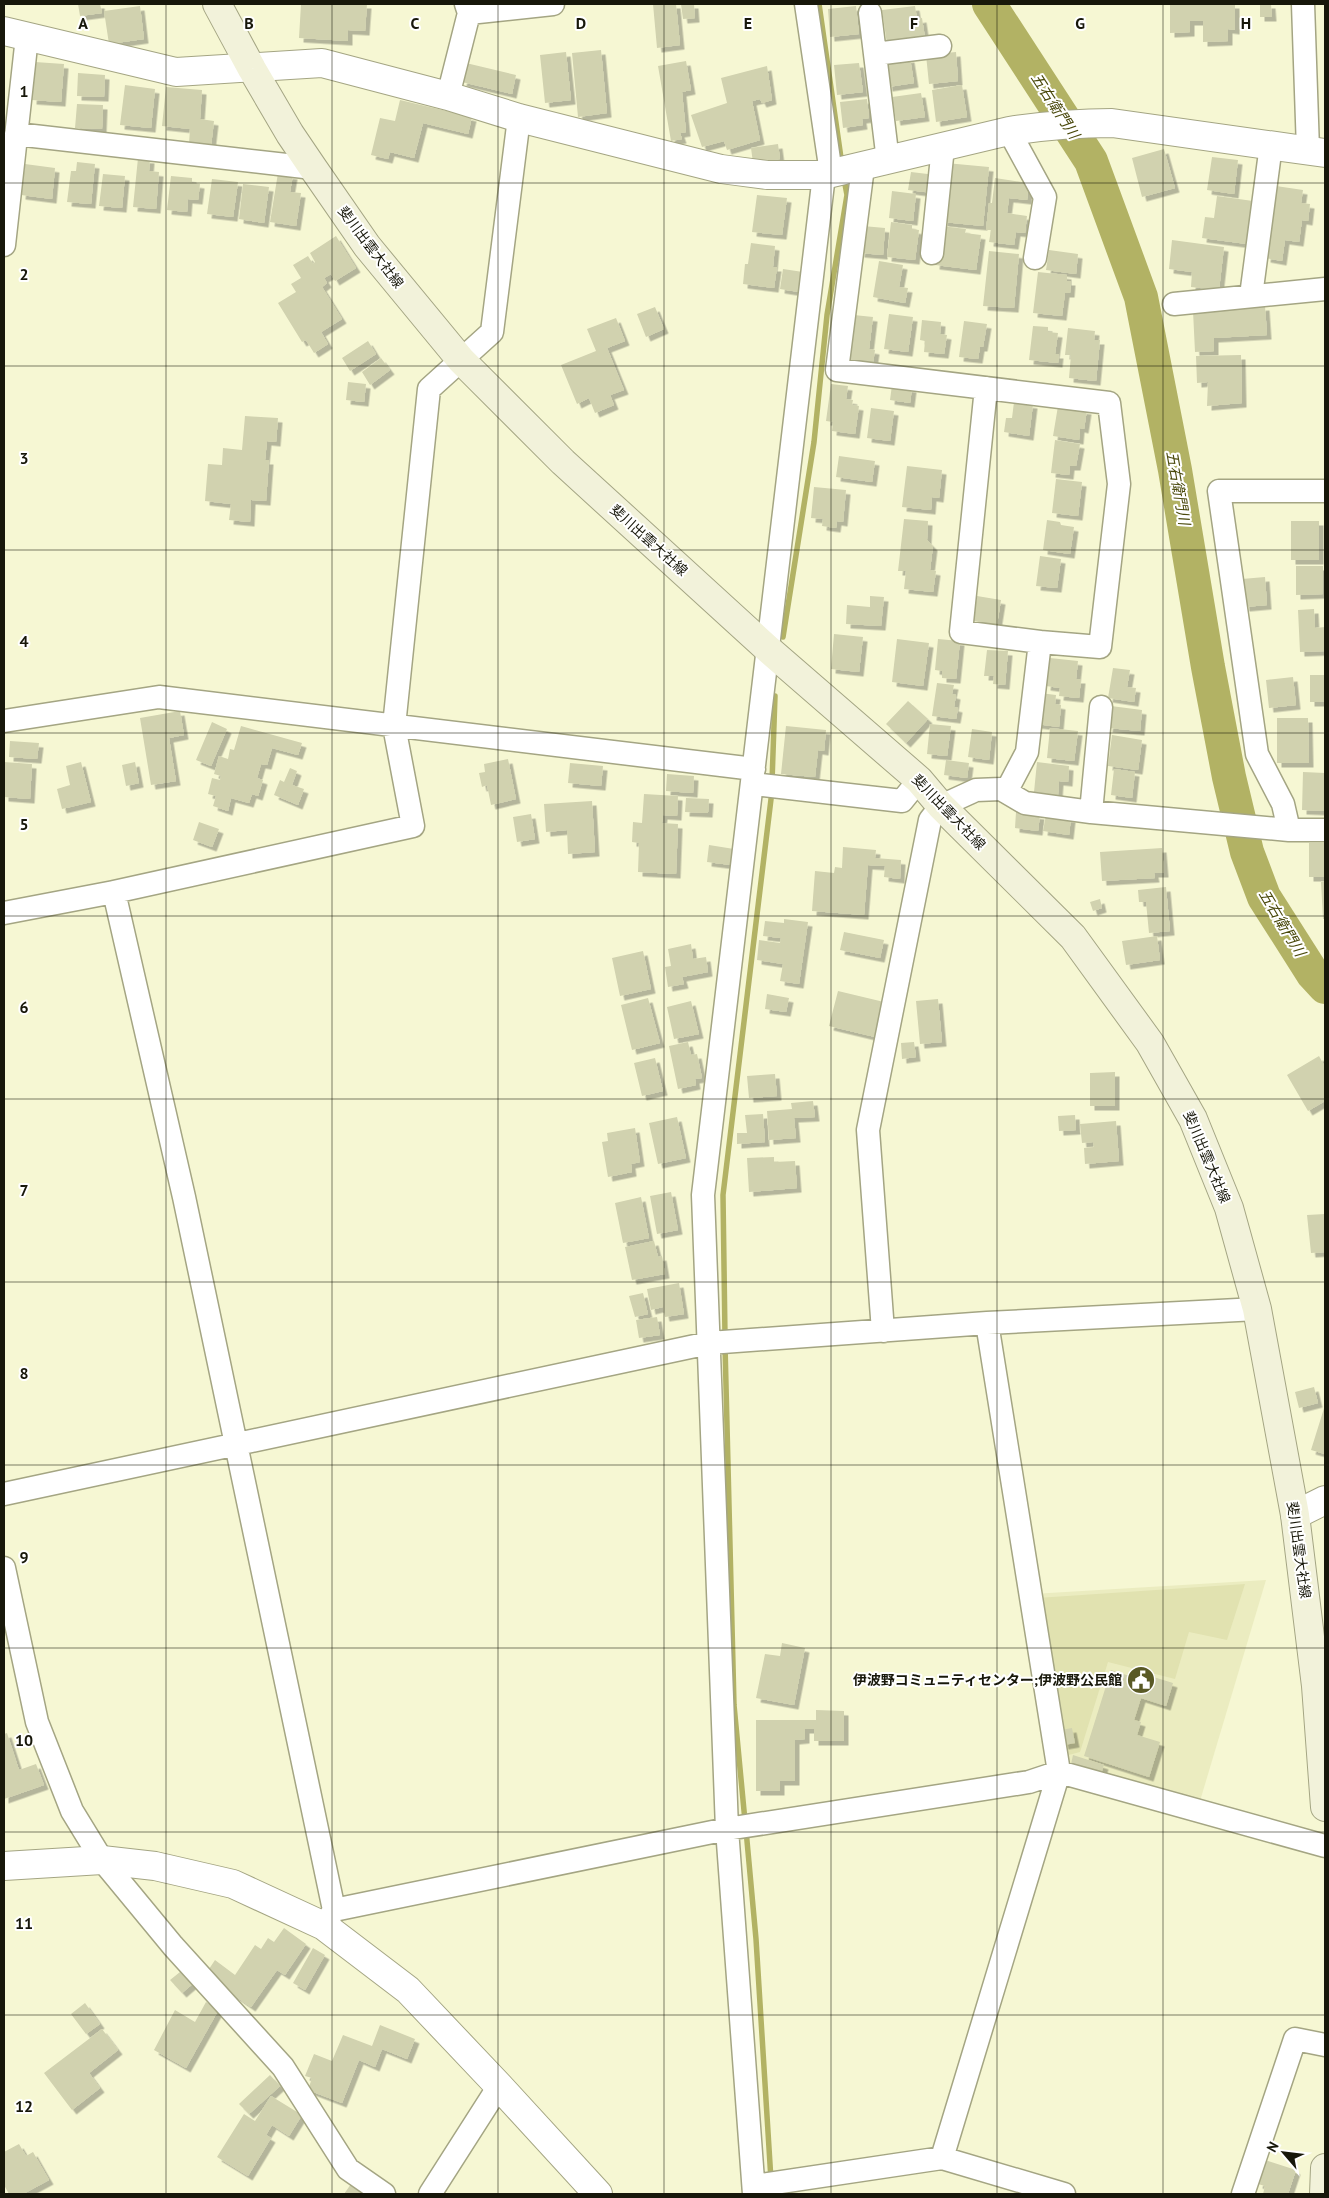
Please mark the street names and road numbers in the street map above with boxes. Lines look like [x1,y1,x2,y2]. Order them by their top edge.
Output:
street label: 斐川出雲大社線 [334,202,408,292]
street label: 斐川出雲大社線 [607,501,691,579]
street label: 斐川出雲大社線 [908,771,990,853]
street label: 斐川出雲大社線 [1180,1108,1234,1206]
street label: 斐川出雲大社線 [1283,1500,1315,1600]

